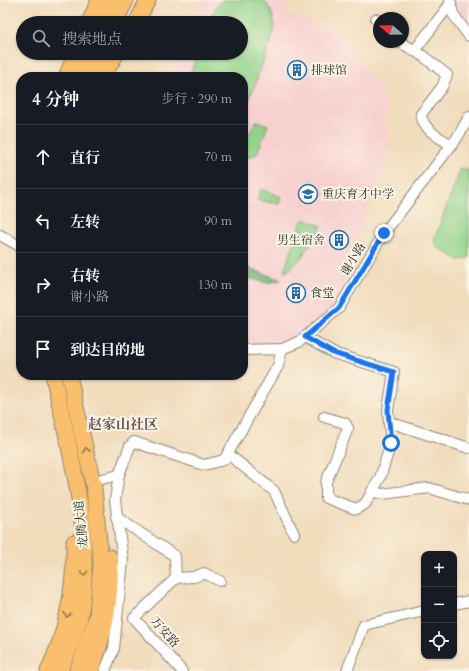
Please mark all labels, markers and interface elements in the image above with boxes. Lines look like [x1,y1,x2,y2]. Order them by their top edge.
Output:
north arrow [373,12,409,48]
search box [16,16,248,60]
icon: search [30,27,52,49]
text: 搜索地点 [62,29,122,49]
building icon: 排球馆 [286,59,308,81]
place label: 排球馆 [311,62,347,78]
text: 4 分钟 [32,88,79,111]
text: 步行 · 290 m [161,90,232,108]
icon: ahead [32,146,54,168]
text: 直行 [70,148,100,168]
text: 70 m [204,148,232,166]
school or university icon: 重庆育才中学 [297,183,319,205]
place label: 重庆育才中学 [322,186,394,202]
icon: left [32,210,54,232]
text: 左转 [70,212,100,232]
text: 90 m [204,212,232,230]
route end [375,224,393,242]
building icon: 男生宿舍 [328,229,350,251]
place label: 男生宿舍 [277,232,325,248]
street label: 谢小路 [337,239,369,279]
text: 右转 [70,266,100,286]
icon: right [32,274,54,296]
text: 130 m [198,276,232,294]
building icon: 食堂 [285,282,307,304]
place label: 食堂 [310,285,334,301]
text: 谢小路 [70,288,109,306]
icon: arrive [32,338,54,360]
text: 到达目的地 [70,340,145,360]
district label: 赵家山社区 [88,415,158,434]
route start [382,434,400,452]
one-way arrow [82,446,90,453]
street label: 龙腾大道 [71,499,91,549]
map controls [421,551,457,659]
button: + [421,551,457,587]
one-way arrow [80,570,89,576]
button: − [421,587,457,623]
one-way arrow [64,612,72,618]
street label: 万安路 [147,613,183,651]
button: locate [421,623,457,659]

